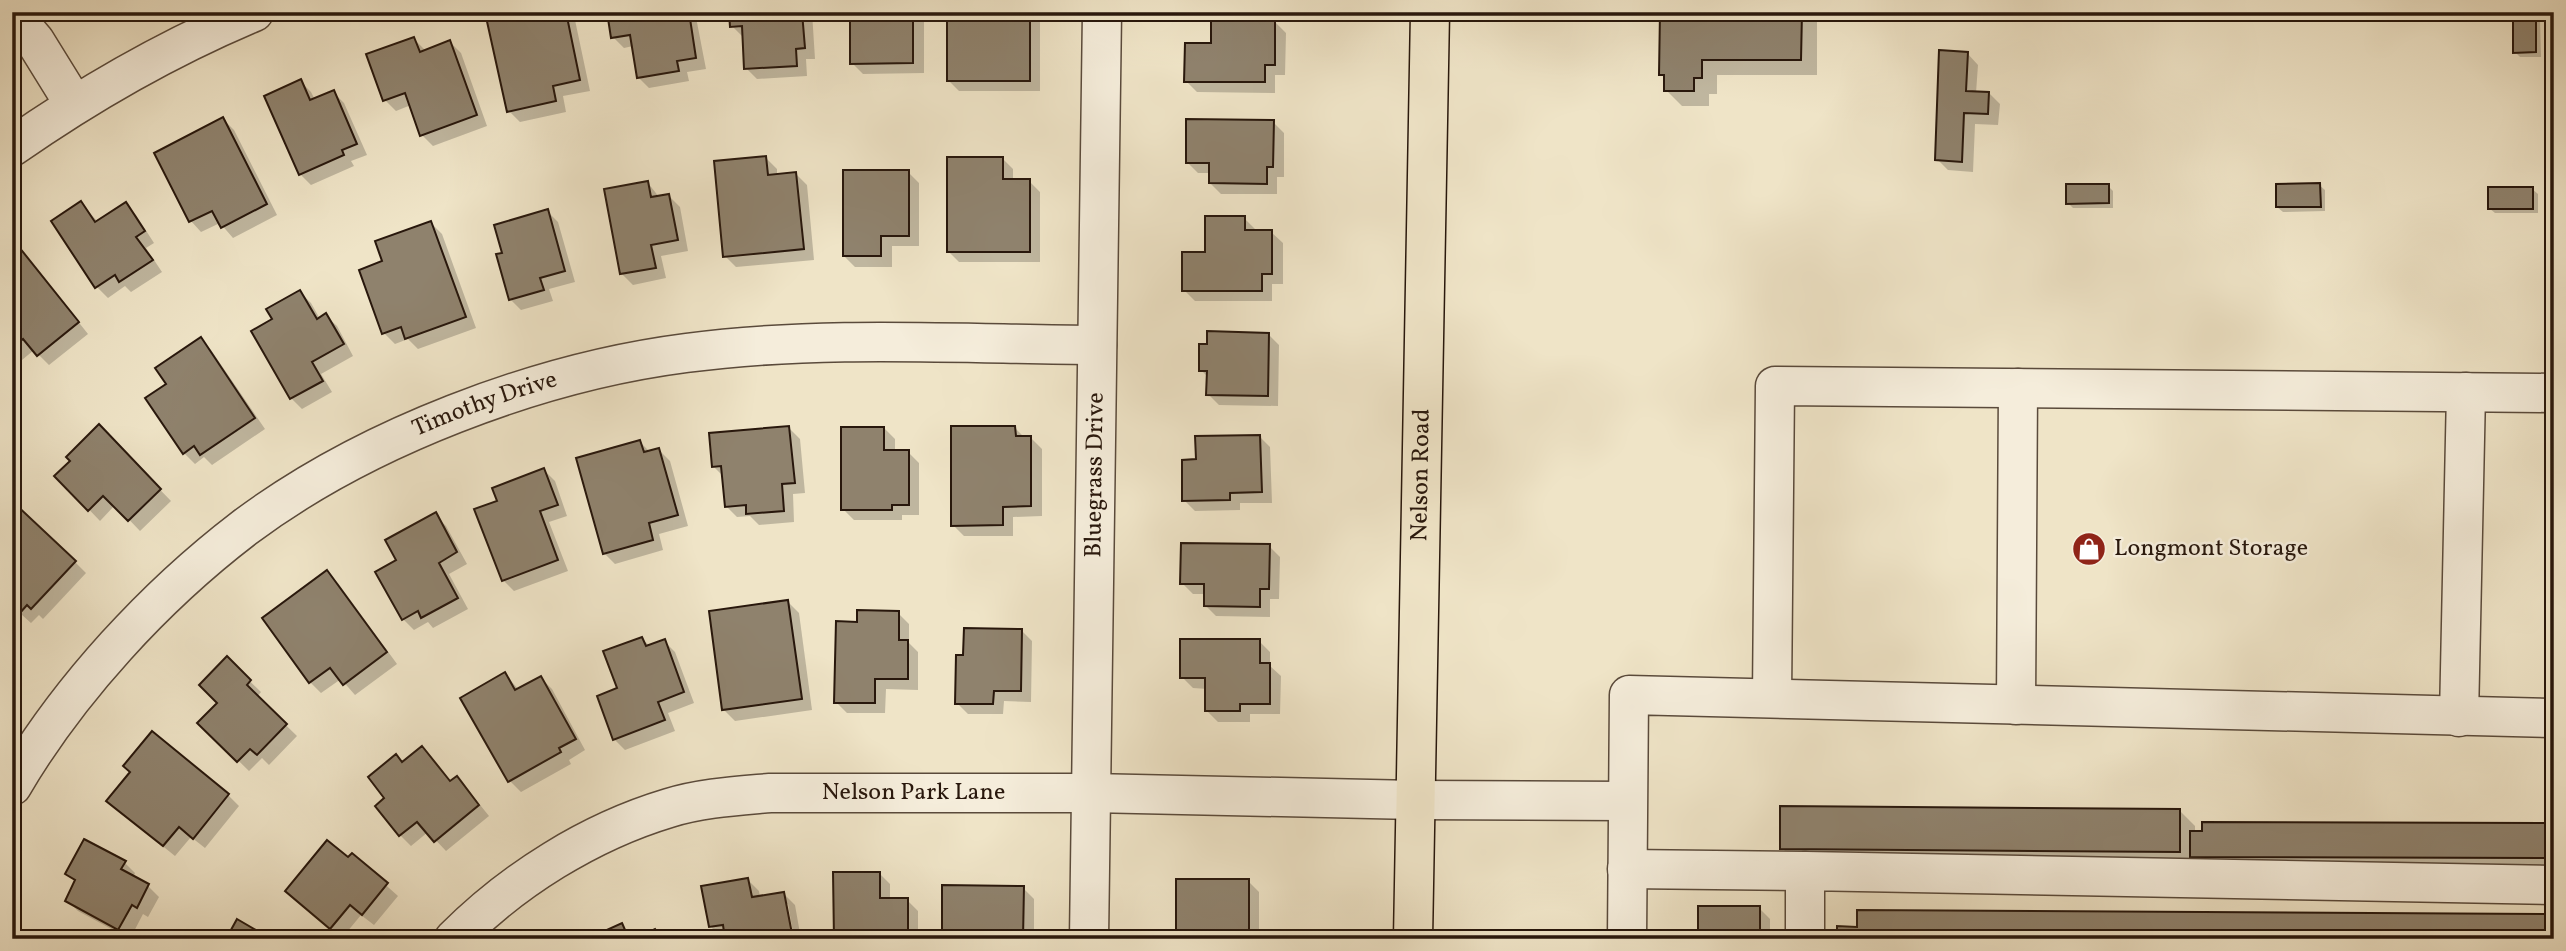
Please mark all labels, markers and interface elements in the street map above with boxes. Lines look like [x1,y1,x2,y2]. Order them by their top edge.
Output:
street label: Timothy Drive [407,363,561,446]
street label: Bluegrass Drive [1077,392,1114,558]
street label: Nelson Road [1403,408,1440,542]
shop icon: Longmont Storage [2070,530,2108,568]
place label: Longmont Storage [2114,532,2308,566]
street label: Nelson Park Lane [822,776,1005,810]

